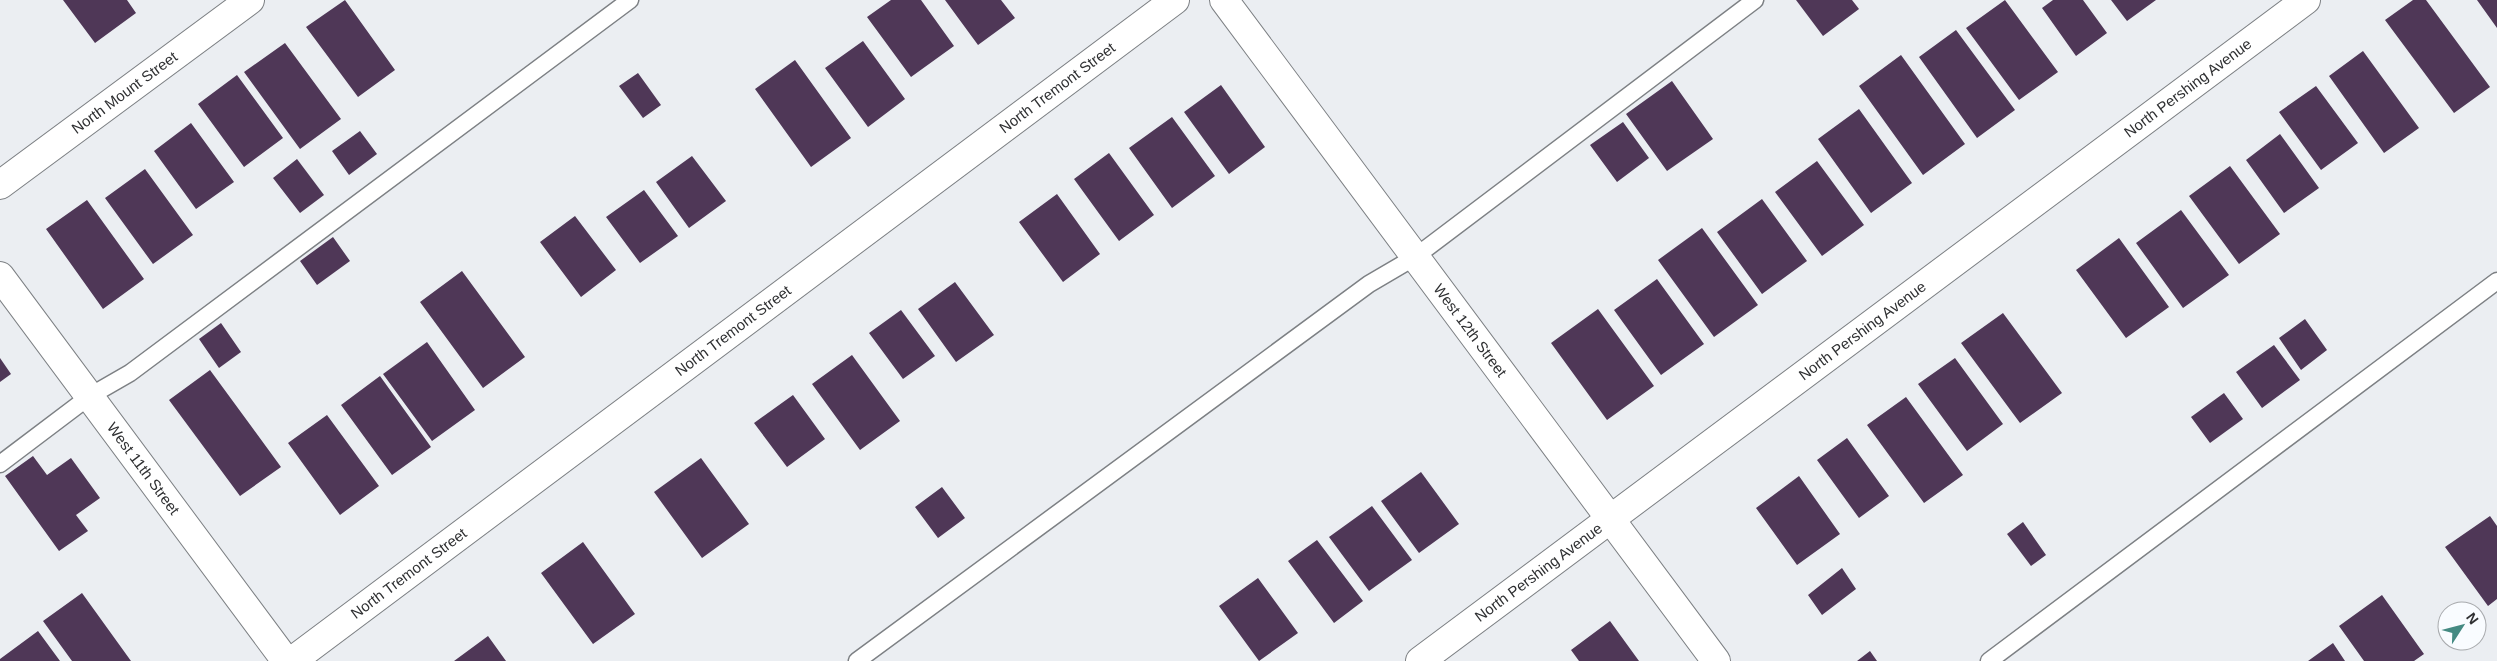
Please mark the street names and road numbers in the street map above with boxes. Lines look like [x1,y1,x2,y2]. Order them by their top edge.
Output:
street label: North Pershing Avenue [2121,35,2254,141]
street label: North Tremont Street [996,38,1119,136]
street label: North Mount Street [68,47,181,137]
street label: North Pershing Avenue [1795,278,1929,383]
street label: West 12th Street [1430,280,1511,381]
street label: North Tremont Street [672,281,795,379]
street label: West 11th Street [104,419,184,518]
street label: North Pershing Avenue [1472,519,1605,625]
street label: North Tremont Street [347,524,470,622]

